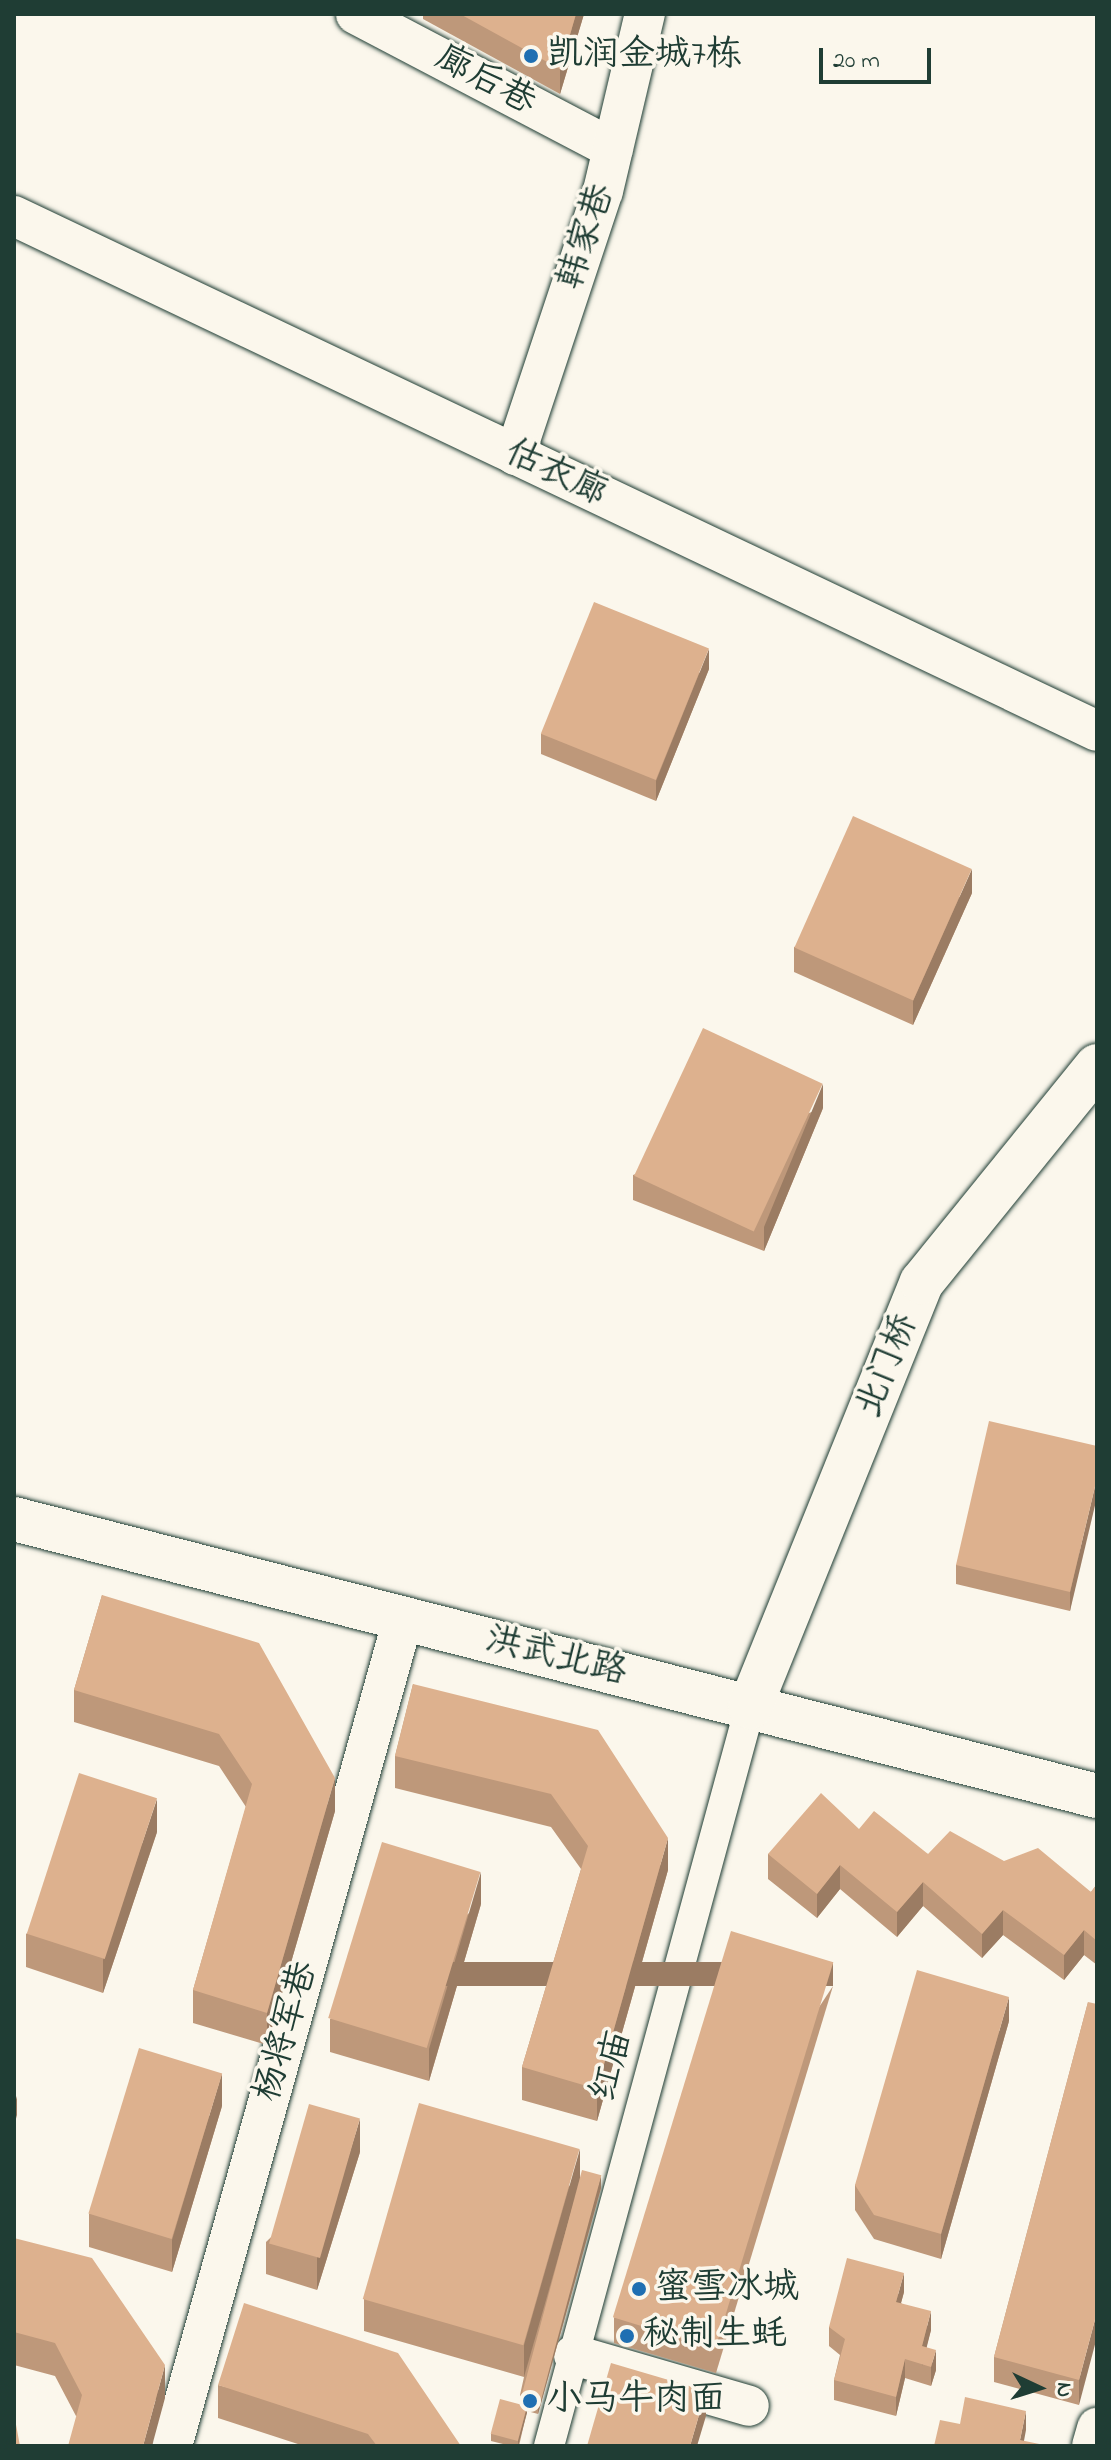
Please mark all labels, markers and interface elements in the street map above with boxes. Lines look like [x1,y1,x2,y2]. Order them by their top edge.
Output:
scale bar [823,32,935,82]
place label: 凯润金城7栋 [547,34,742,78]
street label: 廊后巷 [427,37,543,125]
text: 20 m [833,44,880,79]
marker: 凯润金城7栋 [522,47,540,65]
street label: 韩家巷 [550,179,624,295]
street label: 估衣廊 [498,432,614,516]
street label: 北门桥 [848,1308,928,1424]
street label: 洪武北路 [481,1619,631,1695]
street label: 杨将军巷 [246,1957,328,2107]
street label: 红庙 [583,2026,643,2106]
place label: 蜜雪冰城 [655,2267,799,2311]
marker: 蜜雪冰城 [630,2280,648,2298]
place label: 秘制生蚝 [643,2314,787,2358]
marker: 秘制生蚝 [618,2327,636,2345]
north arrow [999,2348,1079,2428]
place label: 小马牛肉面 [546,2379,726,2423]
text: N [1046,2381,1079,2398]
marker: 小马牛肉面 [521,2392,539,2410]

